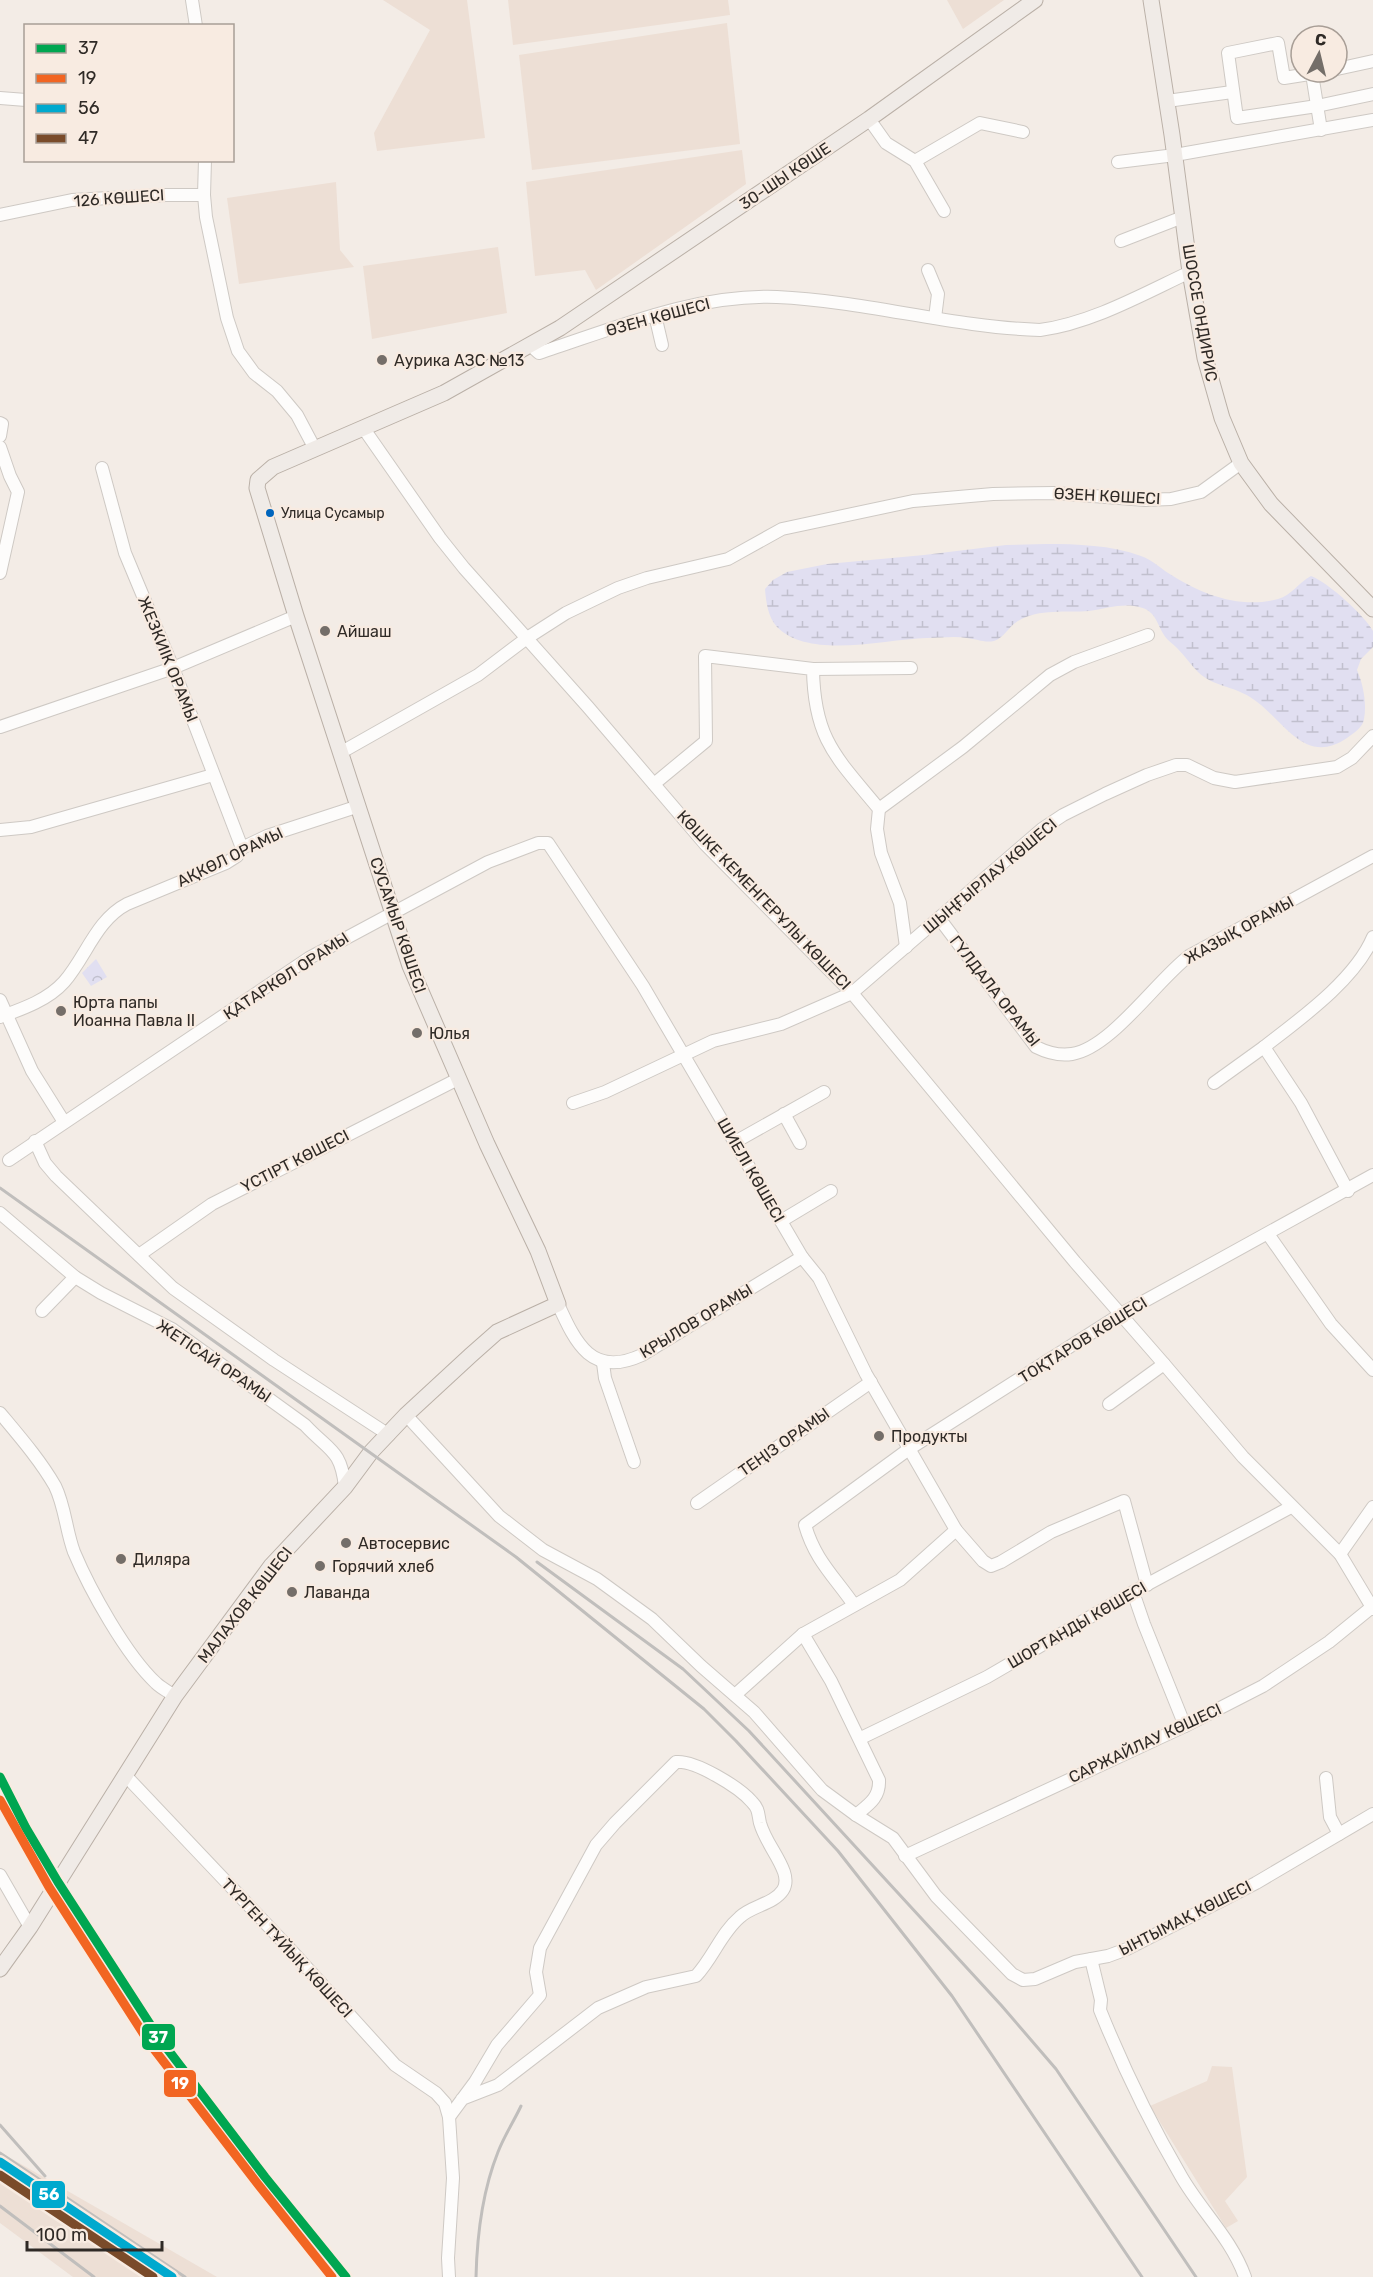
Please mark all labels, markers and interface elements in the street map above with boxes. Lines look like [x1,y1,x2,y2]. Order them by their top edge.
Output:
legend [24,24,234,162]
north arrow [1289,24,1349,84]
text: С [1314,29,1328,50]
text: 37 [78,37,98,59]
text: 19 [78,67,96,89]
text: 56 [78,97,100,119]
text: 47 [78,127,98,149]
street label: 30-ШЫ КӨШЕ [736,139,834,213]
street label: 126 КӨШЕСІ [73,185,165,211]
street label: ШОССЕ ОНДИРИС [1179,243,1221,383]
street label: ӨЗЕН КӨШЕСІ [604,294,712,340]
place label: Аурика АЗС №13 [394,351,524,370]
marker: Аурика АЗС №13 [375,353,389,367]
street label: ӨЗЕН КӨШЕСІ [1053,484,1161,508]
place label: Улица Сусамыр [281,505,385,522]
marker: Улица Сусамыр [264,507,276,519]
street label: ЖЕЗКИІК ОРАМЫ [134,593,202,725]
place label: Айшаш [337,622,391,641]
marker: Айшаш [318,624,332,638]
street label: КӨШКЕ КЕМЕНГЕРҰЛЫ КӨШЕСІ [673,806,855,994]
street label: ШЫҢҒЫРЛАУ КӨШЕСІ [919,815,1061,937]
street label: АҚКӨЛ ОРАМЫ [174,823,286,891]
street label: СУСАМЫР КӨШЕСІ [366,855,430,995]
street label: ЖАЗЫҚ ОРАМЫ [1181,892,1297,968]
street label: ҚАТАРКӨЛ ОРАМЫ [220,928,352,1024]
street label: ГҮЛДАЛА ОРАМЫ [946,932,1044,1050]
place label: Юрта папы Иоанна Павла II [73,993,195,1030]
marker: Юрта папы Иоанна Павла II [54,1004,68,1018]
place label: Юлья [429,1024,470,1043]
marker: Юлья [410,1026,424,1040]
street label: ШИЕЛІ КӨШЕСІ [713,1114,789,1226]
street label: ҮСТІРТ КӨШЕСІ [238,1126,352,1196]
street label: КРЫЛОВ ОРАМЫ [636,1280,756,1362]
street label: ТОҚТАРОВ КӨШЕСІ [1015,1293,1151,1387]
street label: ЖЕТІСАЙ ОРАМЫ [153,1316,275,1406]
street label: ТЕҢІЗ ОРАМЫ [735,1404,833,1480]
place label: Продукты [891,1427,968,1446]
marker: Продукты [872,1429,886,1443]
place label: Автосервис [358,1534,450,1553]
marker: Автосервис [339,1536,353,1550]
street label: МАЛАХОВ КӨШЕСІ [194,1543,296,1667]
place label: Диляра [133,1550,190,1569]
marker: Диляра [114,1552,128,1566]
place label: Горячий хлеб [332,1557,434,1576]
marker: Горячий хлеб [313,1559,327,1573]
street label: ШОРТАНДЫ КӨШЕСІ [1004,1577,1150,1673]
place label: Лаванда [304,1583,370,1602]
marker: Лаванда [285,1585,299,1599]
street label: САРЖАЙЛАУ КӨШЕСІ [1066,1699,1224,1787]
street label: ТҮРГЕН ТҰЙЫҚ КӨШЕСІ [218,1874,356,2022]
street label: ЫНТЫМАҚ КӨШЕСІ [1116,1876,1254,1960]
line badge: 37 [141,2023,176,2051]
text: 37 [148,2028,168,2047]
line badge: 19 [163,2069,197,2098]
text: 19 [171,2074,189,2093]
line badge: 56 [31,2180,66,2209]
text: 56 [39,2185,59,2204]
scale bar [27,2214,162,2252]
text: 100 m [36,2224,87,2246]

